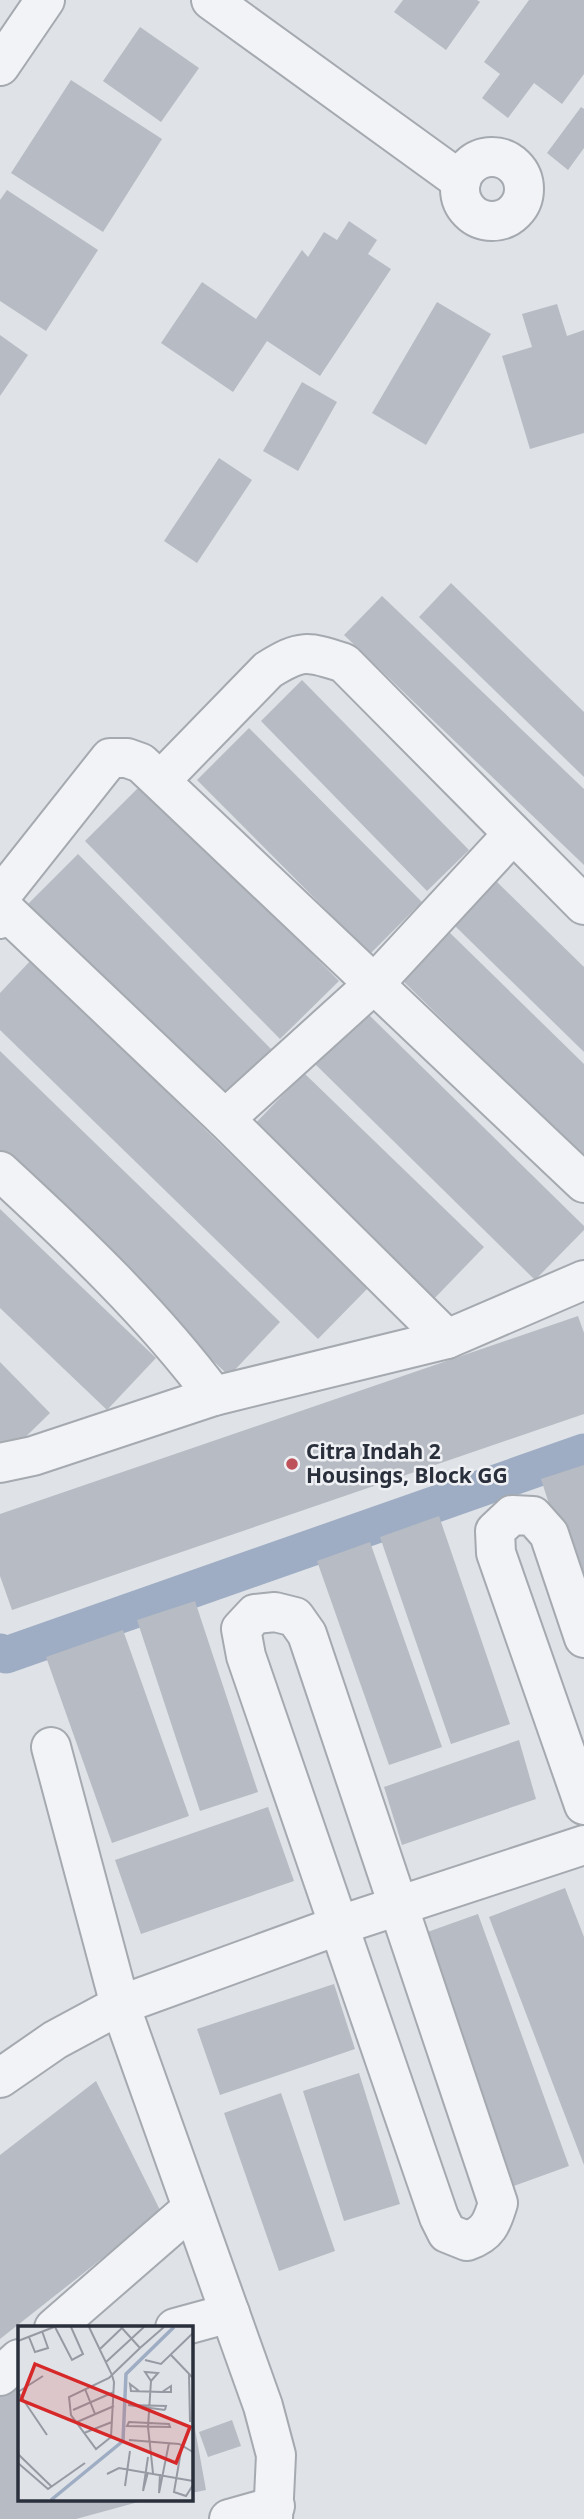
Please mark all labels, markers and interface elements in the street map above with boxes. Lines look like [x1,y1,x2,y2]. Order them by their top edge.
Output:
place label: Citra Indah 2 Housings, Block GG [306,1437,508,1489]
marker: Citra Indah 2 Housings, Block GG [284,1456,300,1472]
inset map [18,2326,192,2502]

